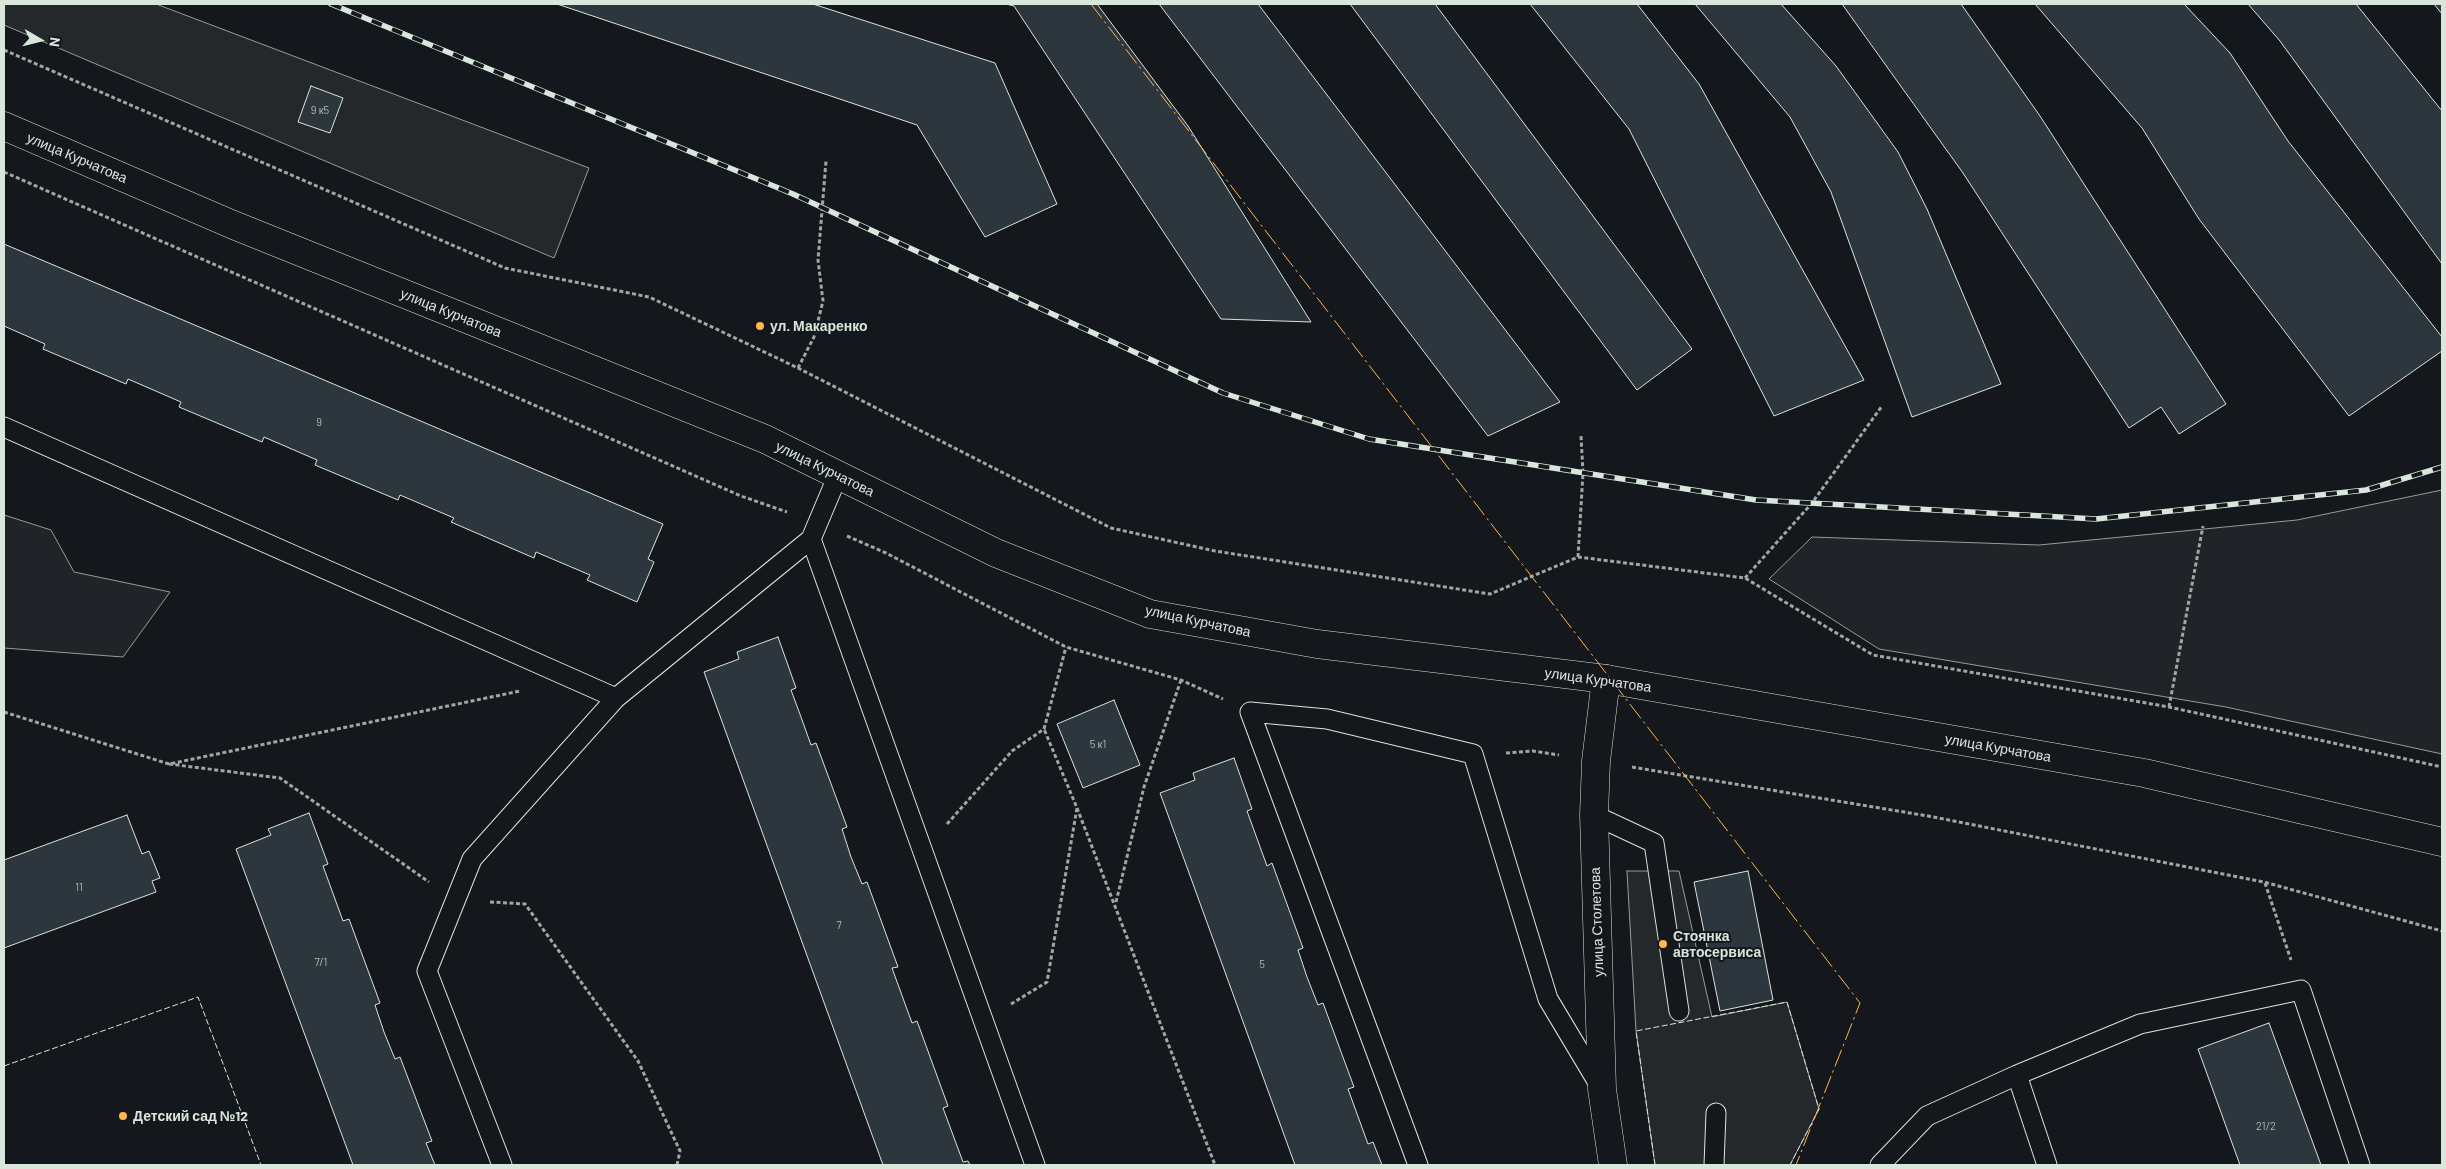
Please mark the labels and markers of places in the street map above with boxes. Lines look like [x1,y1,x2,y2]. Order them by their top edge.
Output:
place label: ул. Макаренко [770,318,868,334]
marker: ул. Макаренко [754,320,766,332]
place label: Стоянка автосервиса [1673,928,1761,960]
marker: Стоянка автосервиса [1657,938,1669,950]
place label: Детский сад №12 [133,1108,248,1124]
marker: Детский сад №12 [117,1110,129,1122]

